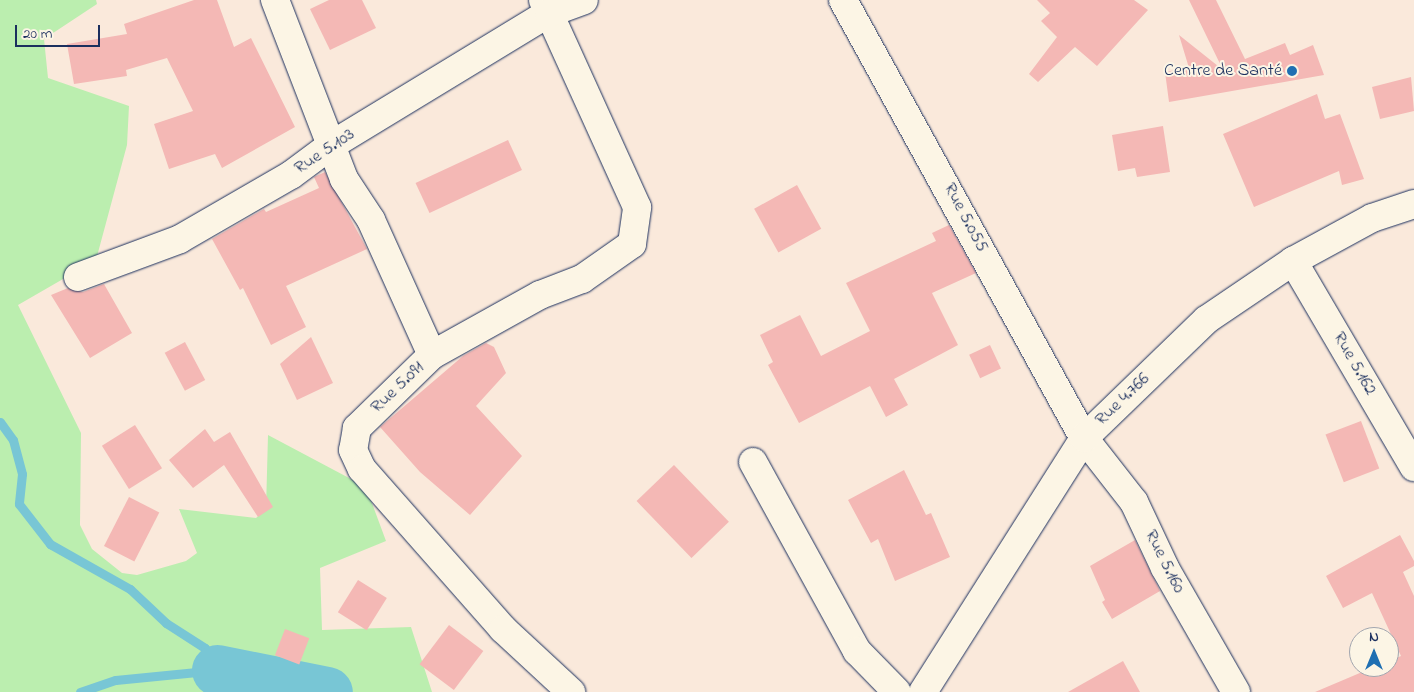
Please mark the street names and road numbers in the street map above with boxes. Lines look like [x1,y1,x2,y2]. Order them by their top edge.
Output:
street label: Rue 5.103 [291,124,359,180]
street label: Rue 5.055 [938,180,992,256]
street label: Rue 5.162 [1327,329,1381,399]
street label: Rue 5.091 [367,357,429,419]
street label: Rue 4.766 [1091,369,1155,431]
street label: Rue 5.160 [1139,527,1189,597]

